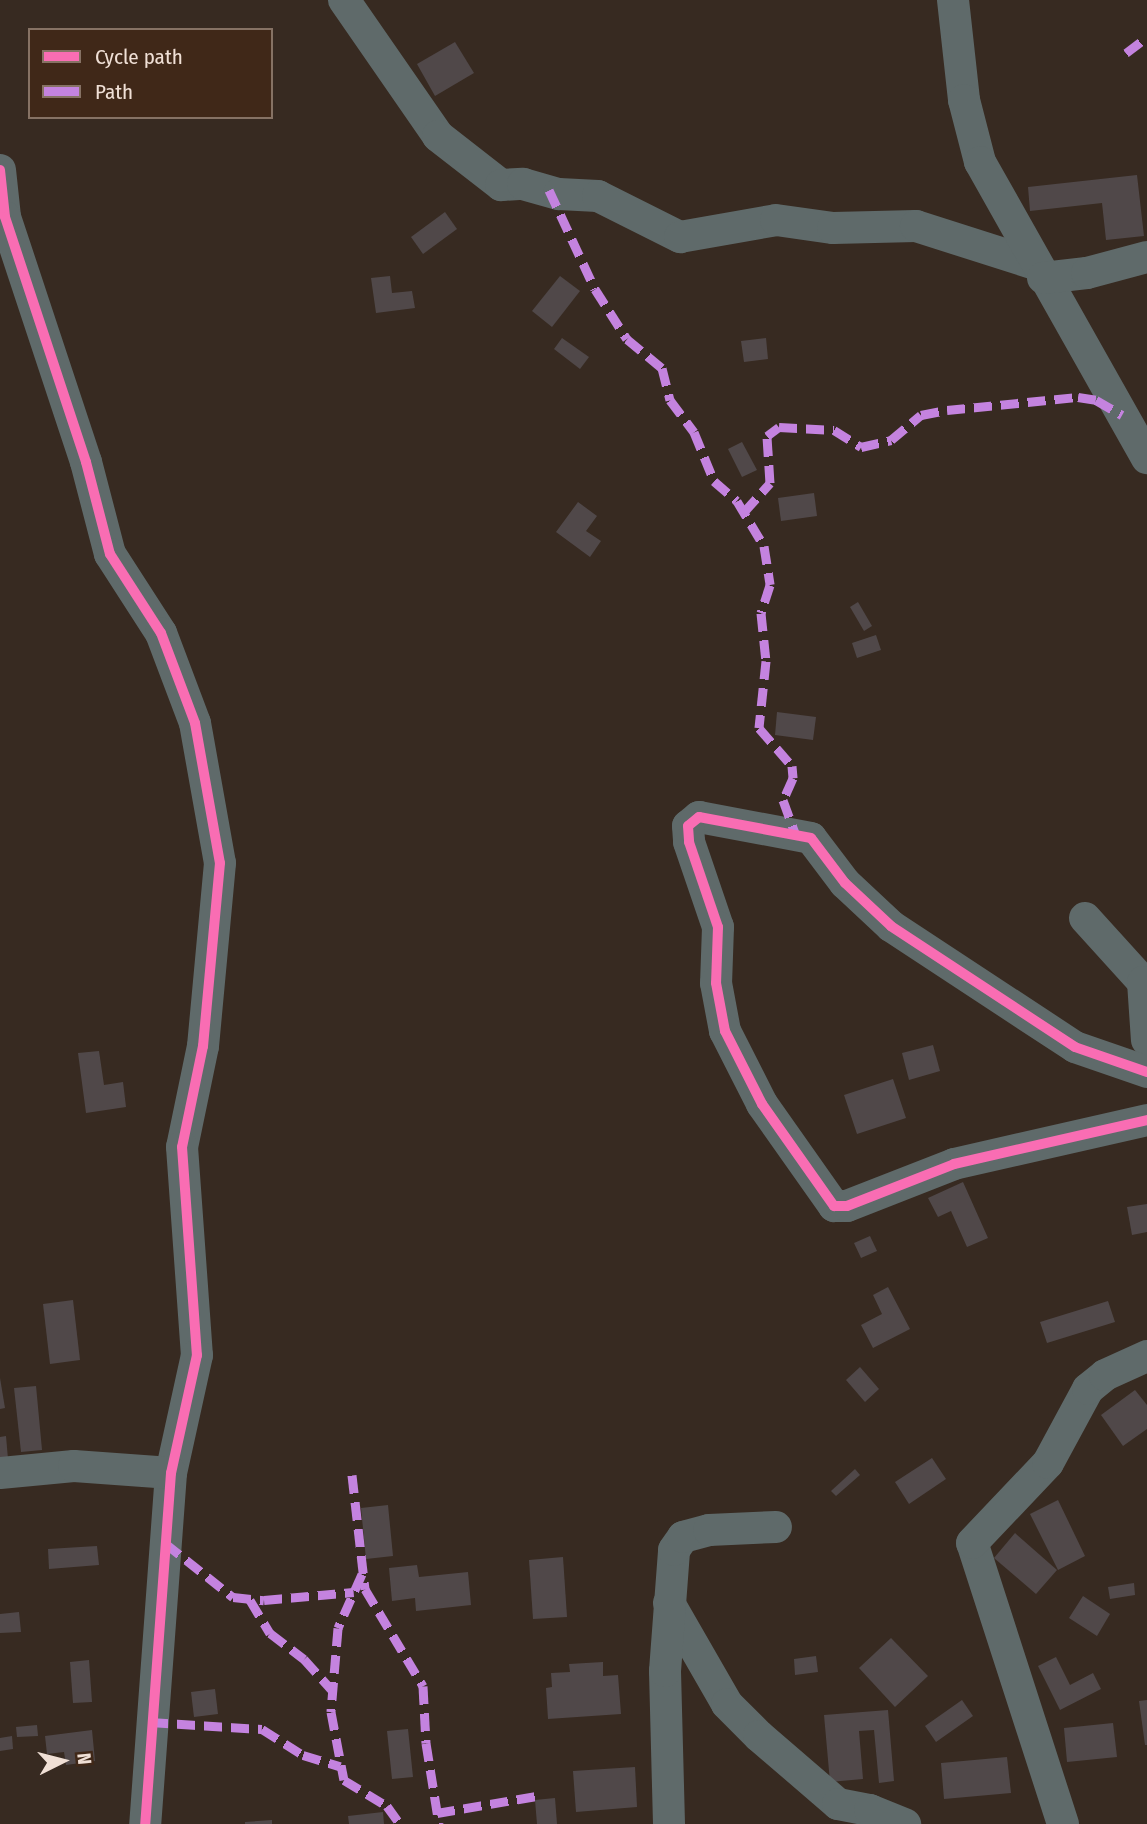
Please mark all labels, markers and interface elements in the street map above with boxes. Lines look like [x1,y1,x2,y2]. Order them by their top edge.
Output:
legend [28,28,273,119]
text: Cycle path [95,44,183,70]
text: Path [95,79,133,105]
north arrow [28,1726,98,1796]
text: N [72,1752,96,1766]

